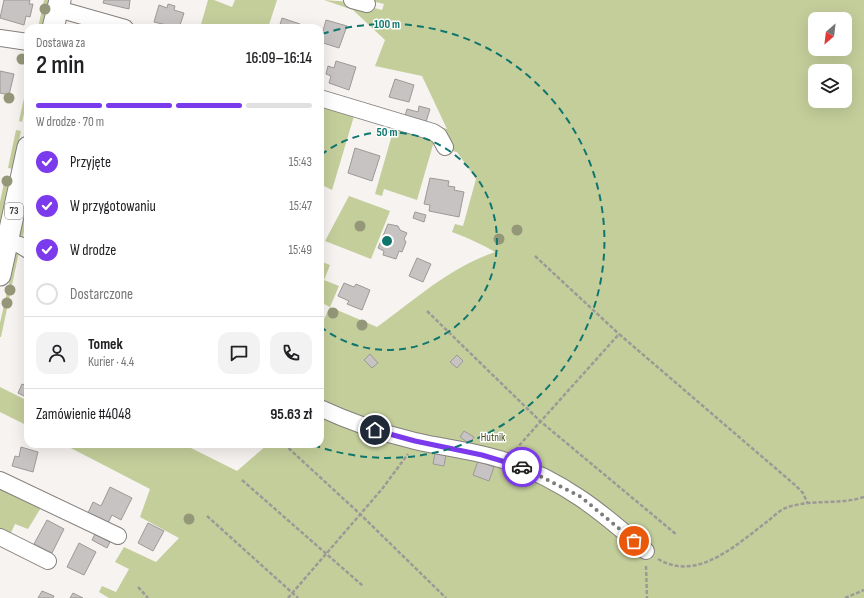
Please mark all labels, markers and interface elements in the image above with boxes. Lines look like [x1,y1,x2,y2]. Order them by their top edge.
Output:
north arrow [808,12,852,56]
map controls [808,12,852,108]
text: 100 m [374,17,400,32]
text: Dostawa za [36,35,85,51]
text: 16:09–16:14 [246,49,312,68]
text: 2 min [36,50,85,81]
button: layers [808,64,852,108]
text: W drodze · 70 m [36,114,104,130]
text: 50 m [377,125,397,140]
icon: check [36,151,58,173]
text: Przyjęte [70,153,111,172]
text: 15:43 [289,154,312,170]
icon: check [36,195,58,217]
text: W przygotowaniu [70,197,156,216]
text: 15:47 [289,198,312,214]
road number: 73 [5,203,23,219]
centre of rings [380,234,394,248]
icon: check [36,239,58,261]
text: W drodze [70,241,116,260]
text: 15:49 [289,242,312,258]
text: Dostarczone [70,285,133,304]
button: person [36,332,78,374]
button: chat [218,332,260,374]
button: phone [270,332,312,374]
text: Tomek [88,335,123,354]
text: Kurier · 4.4 [88,354,134,370]
text: Zamówienie #4048 [36,405,131,424]
text: 95.63 zł [270,405,312,424]
pin [358,413,392,447]
icon: home [364,419,386,441]
park label: Hutnik [481,431,506,444]
courier [502,447,542,487]
icon: car [511,456,533,478]
pin [617,524,651,558]
icon: bag [623,530,645,552]

